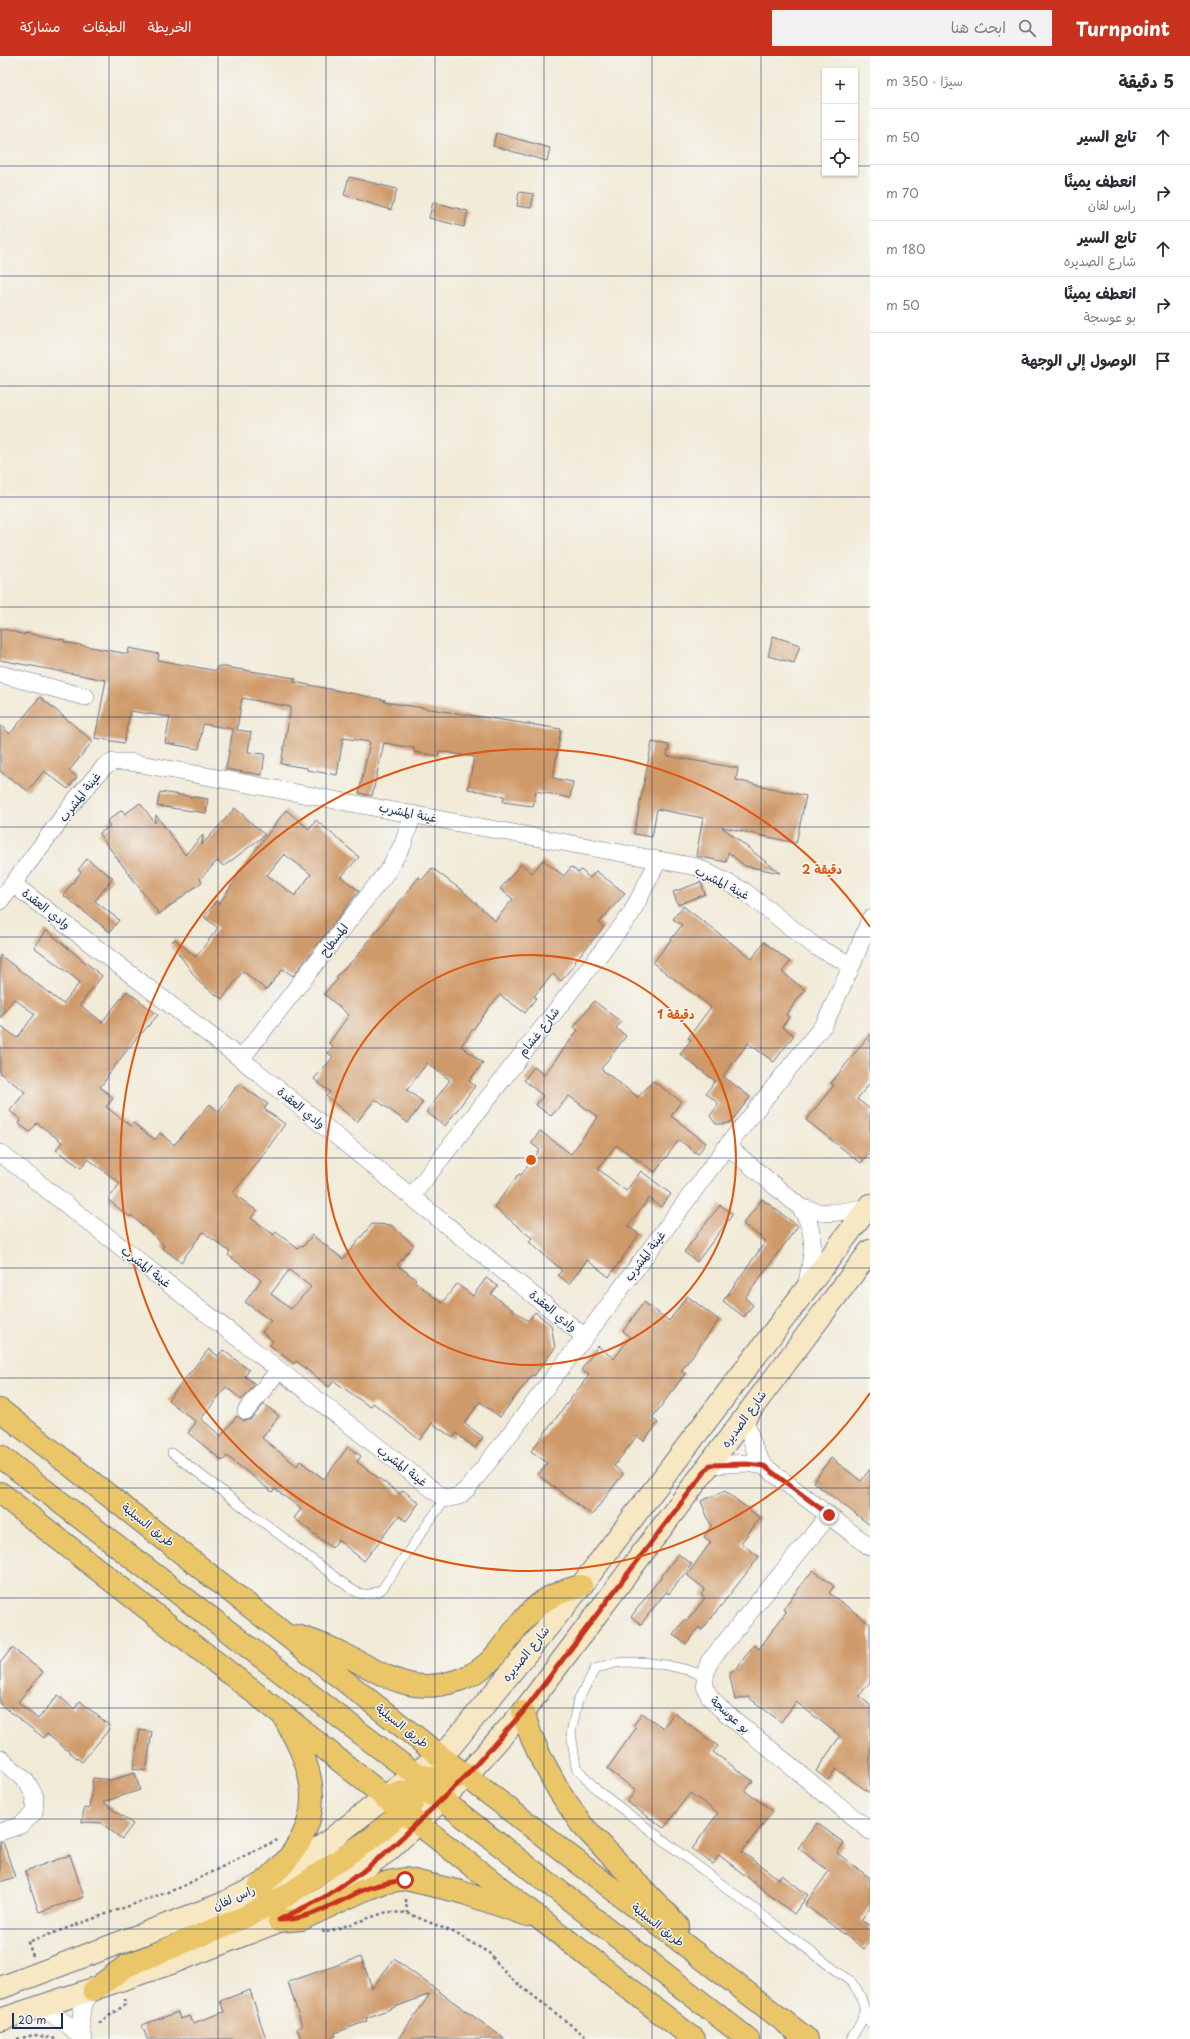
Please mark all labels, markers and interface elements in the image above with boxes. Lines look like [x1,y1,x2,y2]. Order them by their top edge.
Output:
search box [772,10,1052,46]
text: Turnpoint [1076,14,1170,42]
text: ابحث هنا [951,15,1006,38]
text: مشاركة [20,16,60,37]
text: الطبقات [82,16,126,37]
text: الخريطة [148,16,191,37]
icon: search [1016,17,1038,39]
map controls [822,68,858,176]
button: + [822,68,858,104]
text: 5 دقيقة [1118,68,1174,94]
text: سيرًا · 350 m [886,71,963,90]
button: − [822,104,858,140]
text: تابع السير [1078,124,1136,147]
icon: ahead [1152,126,1174,148]
text: 50 m [886,127,920,146]
button: locate [822,140,858,176]
text: انعطف يمينًا [1064,169,1136,192]
icon: right [1152,182,1174,204]
text: 70 m [886,183,919,202]
text: راس لفان [1088,195,1136,214]
text: تابع السير [1078,225,1136,248]
icon: ahead [1152,238,1174,260]
text: 180 m [886,239,926,258]
text: شارع الصديره [1064,251,1136,270]
text: انعطف يمينًا [1064,281,1136,304]
icon: right [1152,294,1174,316]
text: 50 m [886,295,920,314]
text: بو عوسجة [1084,307,1136,326]
text: الوصول إلى الوجهة [1021,348,1136,371]
icon: arrive [1152,350,1174,372]
street label: غينة المشرب [54,768,104,825]
street label: غينة المشرب [378,798,439,826]
text: 2 دقيقة [802,860,842,878]
street label: غينة المشرب [692,861,753,904]
street label: وادي العقدة [18,883,75,934]
street label: المسطاح [315,919,353,960]
street label: شارع غشام [513,1003,564,1060]
text: 1 دقيقة [657,1005,695,1023]
street label: وادي العقدة [273,1082,330,1133]
centre of rings [524,1153,538,1167]
street label: غينة المشرب [619,1226,669,1284]
street label: غينة المشرب [118,1241,175,1291]
street label: وادي العقدة [525,1285,582,1336]
street label: شارع الصديره [716,1386,771,1451]
street label: غينة المشرب [374,1440,432,1490]
street label: طريق السيلية [118,1498,179,1551]
route end [820,1506,838,1524]
street label: شارع الصديره [497,1622,554,1686]
street label: بو عوسجة [707,1691,755,1737]
street label: طريق السيلية [372,1699,433,1752]
route start [396,1871,414,1889]
street label: راس لفان [210,1880,258,1914]
street label: طريق السيلية [628,1898,689,1951]
scale bar [12,2011,63,2030]
text: 20 m [18,2011,46,2028]

